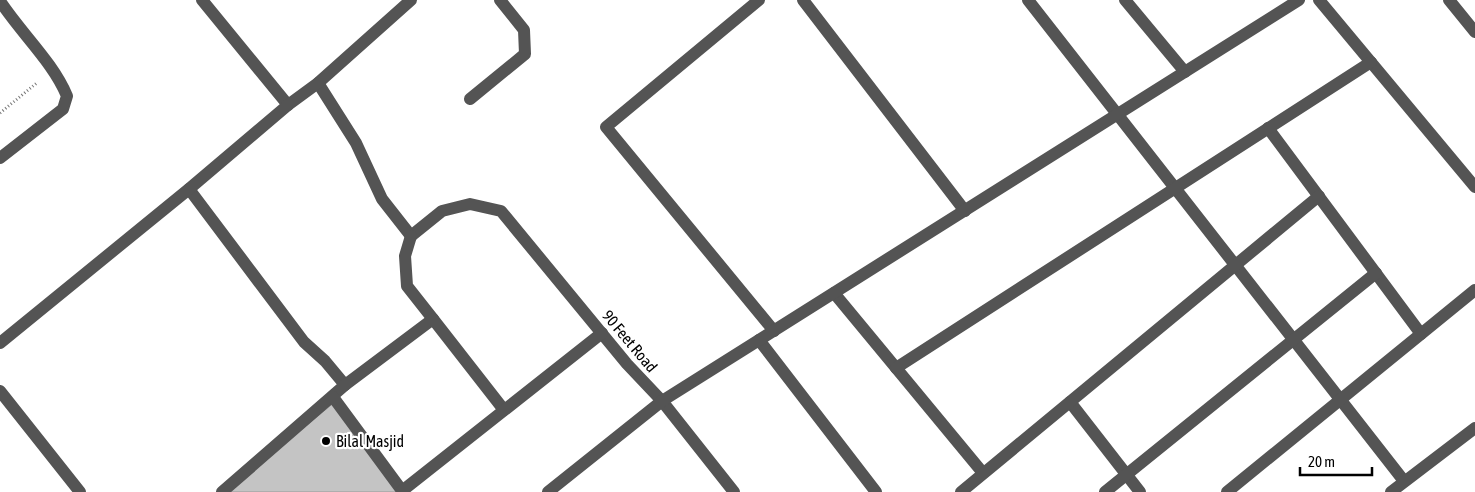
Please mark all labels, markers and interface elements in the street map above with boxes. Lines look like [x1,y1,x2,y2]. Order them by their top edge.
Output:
street label: 90 Feet Road [599,306,661,376]
place label: Bilal Masjid [336,432,404,451]
marker: Bilal Masjid [320,435,332,447]
scale bar [1300,444,1372,476]
text: 20 m [1308,453,1335,470]

